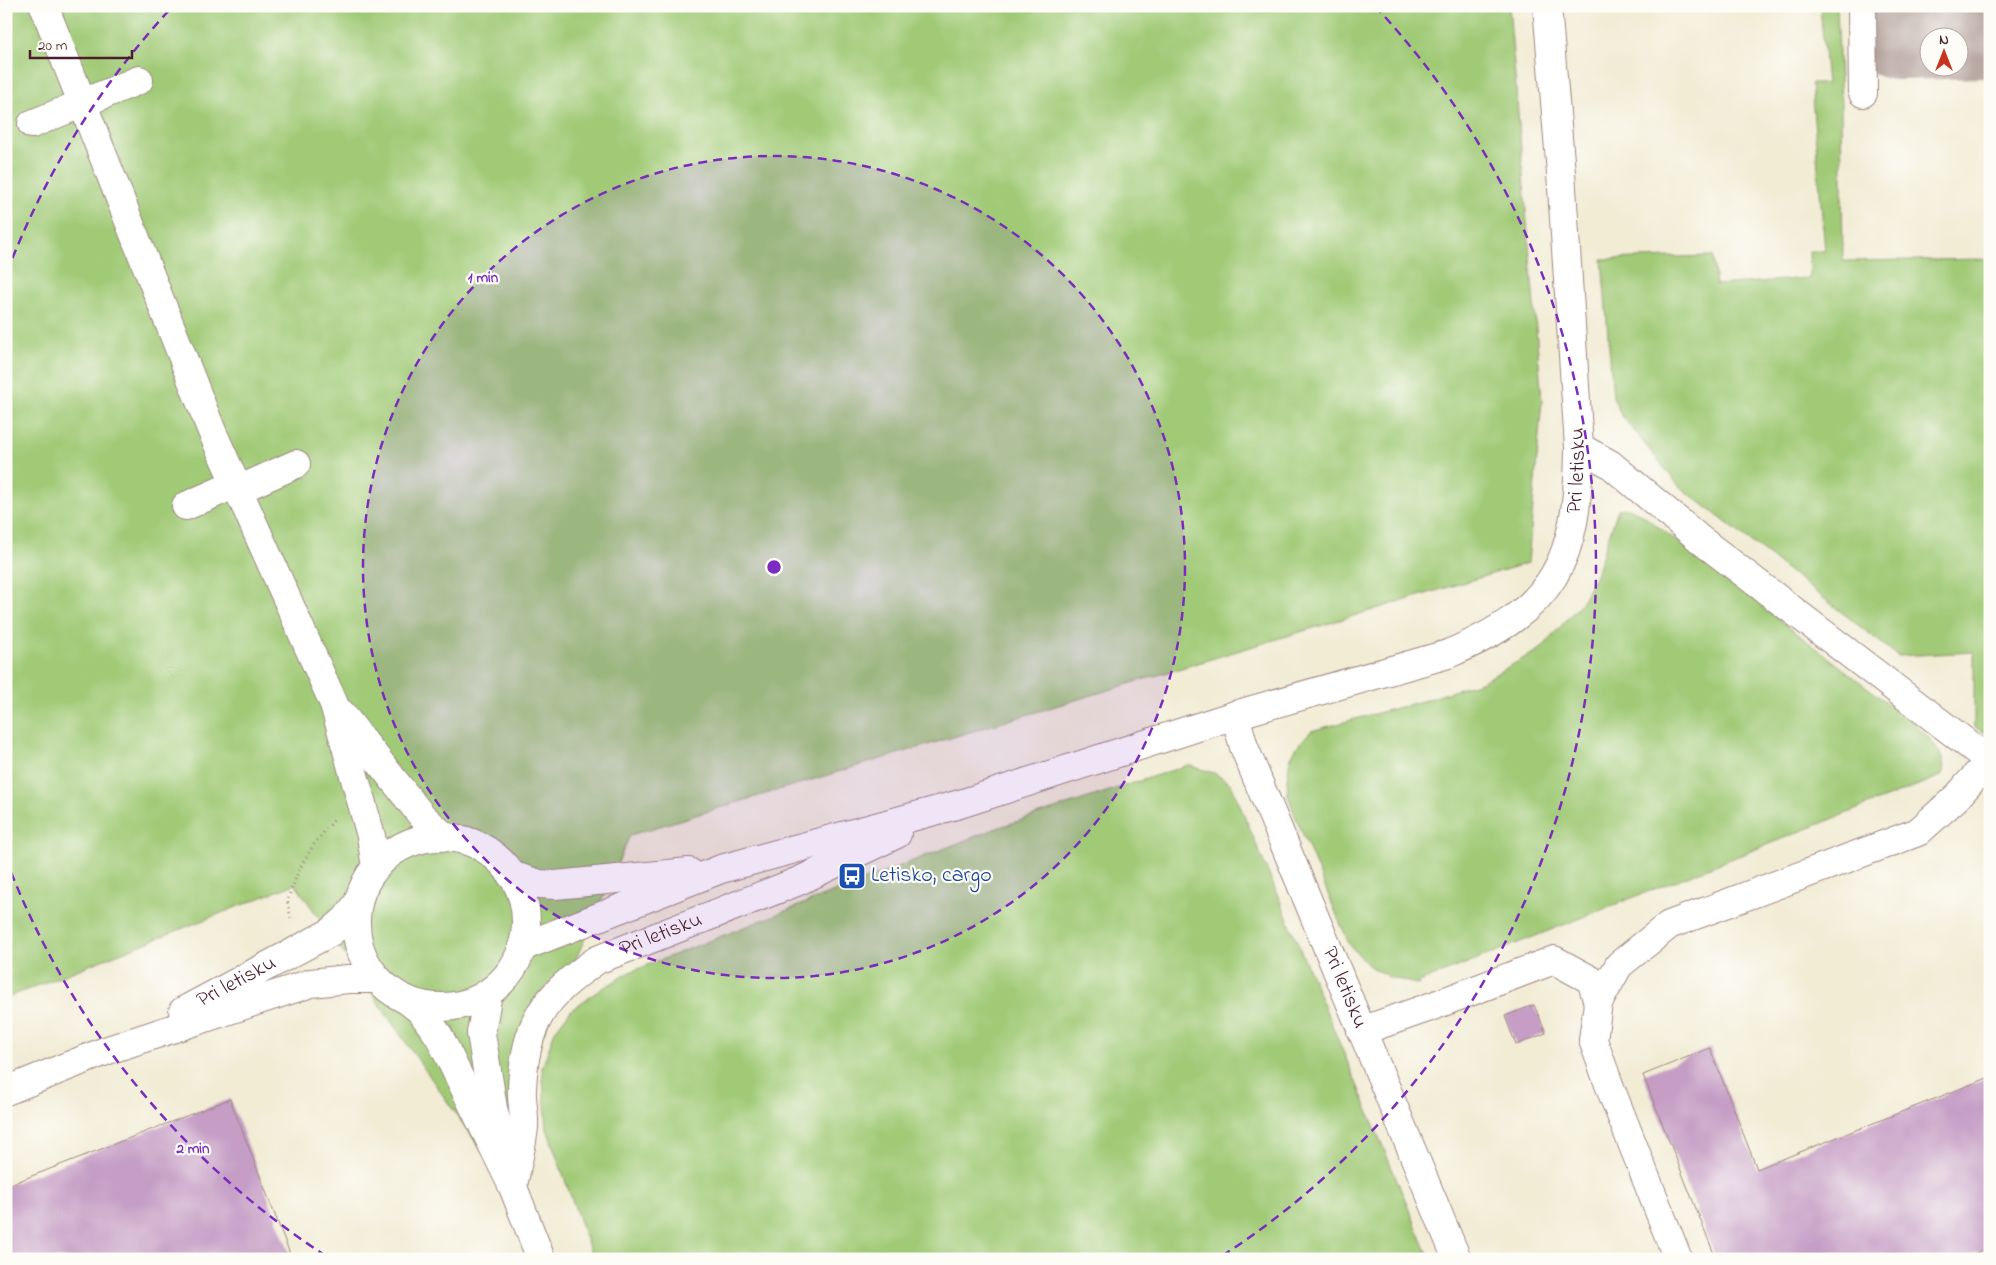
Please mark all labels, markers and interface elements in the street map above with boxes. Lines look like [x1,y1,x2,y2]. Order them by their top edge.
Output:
scale bar [30,28,132,60]
north arrow [1918,28,1968,78]
text: N [1939,30,1949,51]
text: 20 m [38,35,68,57]
text: 1 min [468,267,499,289]
street label: Pri letisku [1559,427,1595,516]
centre of rings [765,558,783,576]
place label: Letisko, cargo [871,860,992,893]
bus stop icon: Letisko, cargo [837,861,867,891]
street label: Pri letisku [615,904,707,965]
street label: Pri letisku [1313,942,1375,1034]
street label: Pri letisku [191,948,282,1017]
text: 2 min [176,1138,210,1160]

